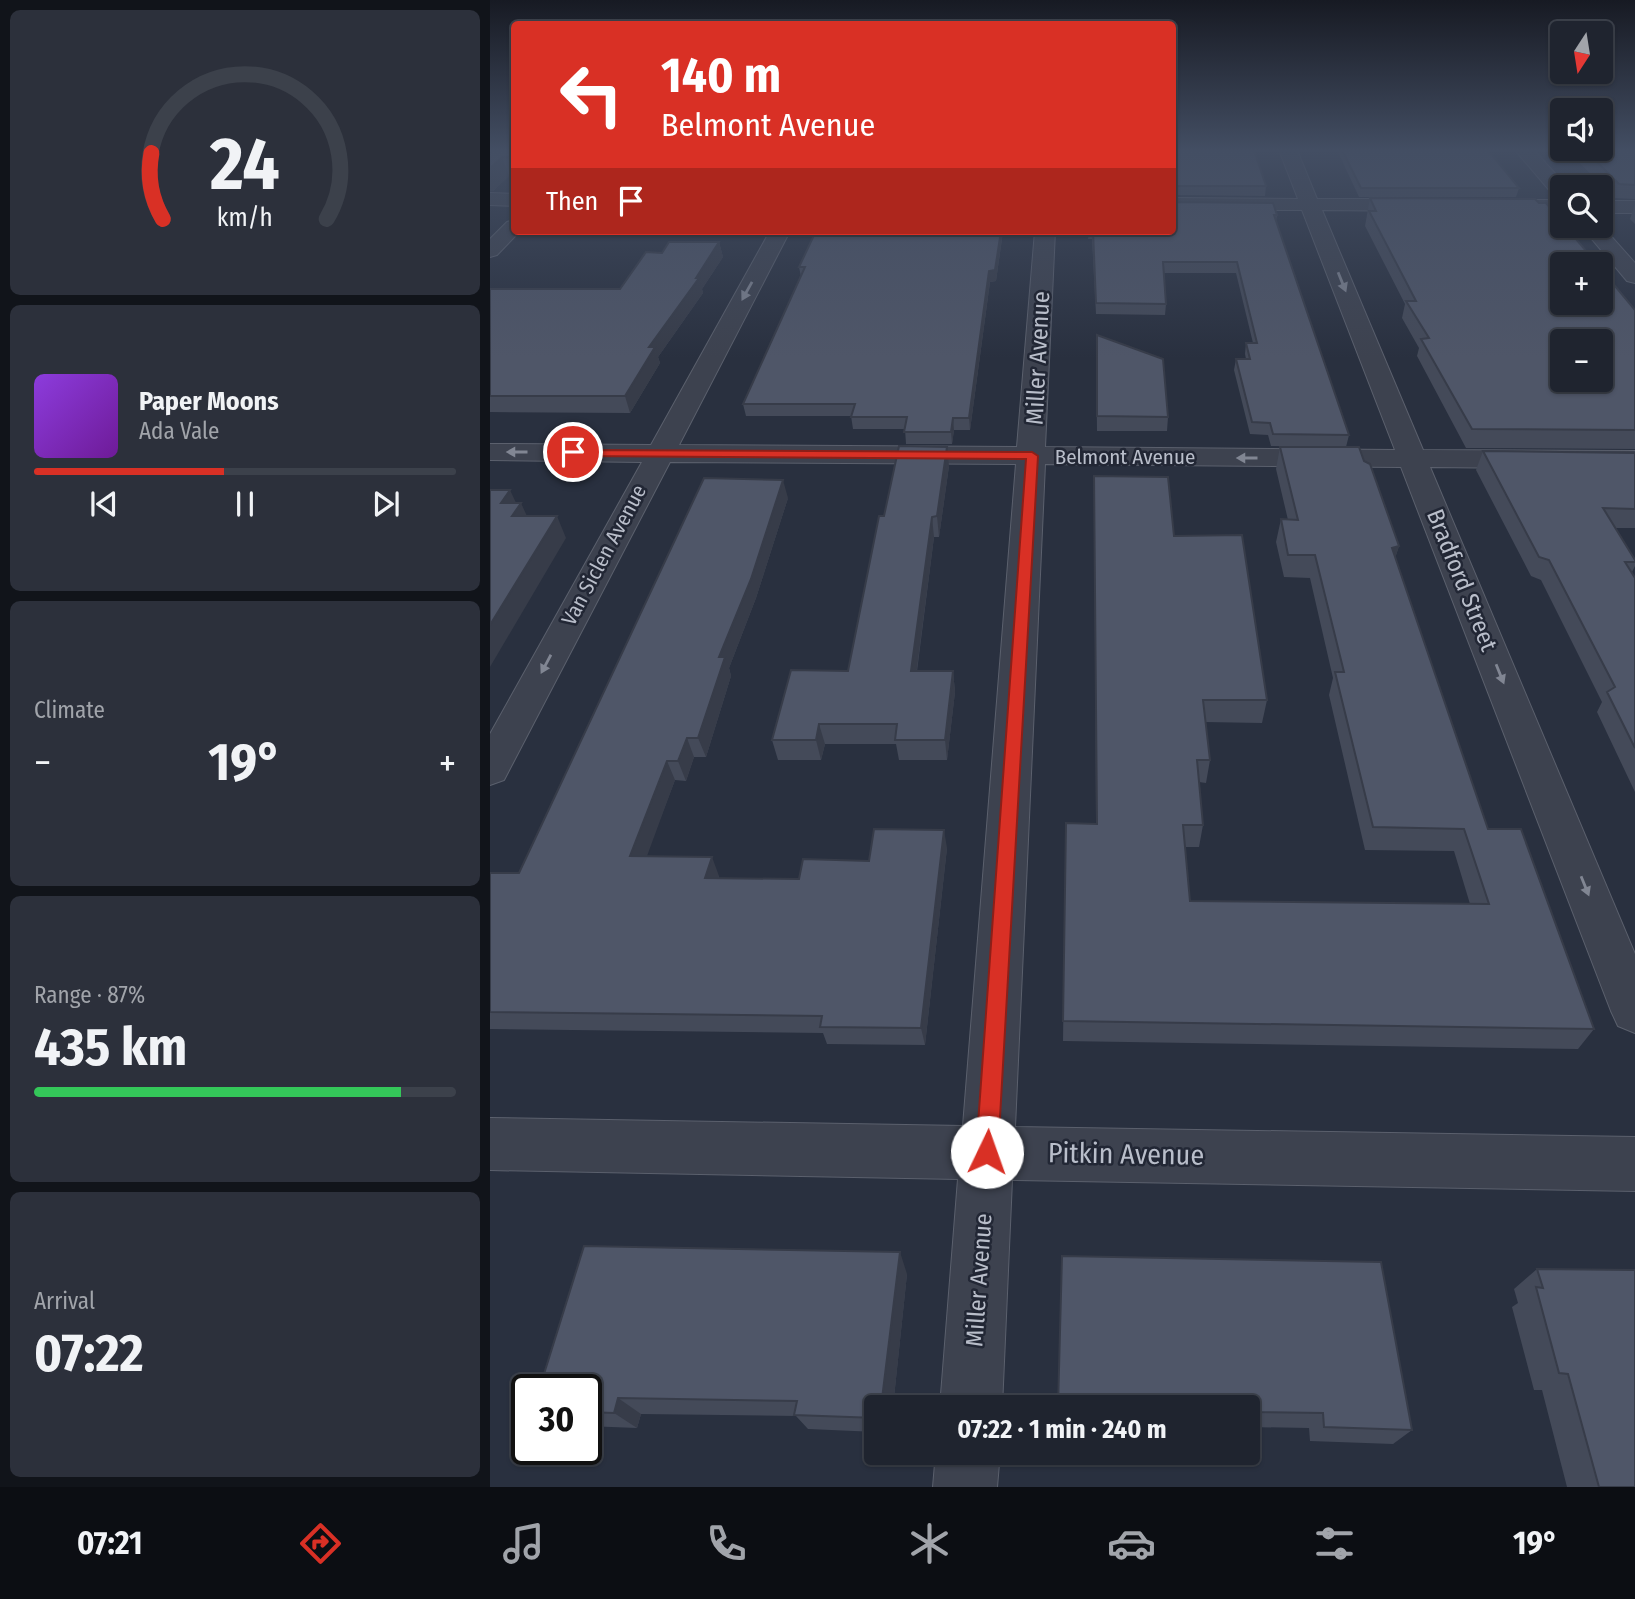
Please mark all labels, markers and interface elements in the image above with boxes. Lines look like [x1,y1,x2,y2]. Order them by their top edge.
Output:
north arrow [1550,21,1614,84]
map controls [1550,21,1613,392]
text: 140 m [661,46,781,105]
icon: left [546,49,637,140]
button: sound [1550,98,1613,161]
text: Belmont Avenue [661,106,875,144]
text: 24 [209,121,280,208]
button: search [1550,175,1613,238]
icon: arrive [612,182,650,220]
text: Then [546,186,598,217]
text: km/h [217,203,273,233]
button: + [1550,252,1613,315]
one-way arrow [1336,271,1347,292]
one-way arrow [741,281,753,301]
street label: Miller Avenue [1021,291,1055,425]
button: − [1550,329,1613,392]
text: Paper Moons [139,386,279,417]
text: Ada Vale [139,417,219,445]
pin [543,422,603,482]
icon: arrive [554,433,592,471]
street label: Belmont Avenue [1055,444,1195,470]
one-way arrow [505,446,527,458]
one-way arrow [1235,452,1257,464]
street label: Van Siclen Avenue [556,480,652,630]
icon: previous [85,485,123,523]
icon: pause [226,485,264,523]
icon: next [367,485,405,523]
street label: Bradford Street [1421,505,1503,655]
one-way arrow [541,654,552,674]
one-way arrow [1494,664,1505,685]
text: Climate [34,696,105,724]
text: 19° [208,731,282,794]
text: − [34,740,51,786]
text: + [439,740,456,786]
one-way arrow [1579,875,1590,896]
text: Range · 87% [34,981,145,1009]
text: 435 km [34,1016,187,1079]
position arrow [950,1115,1024,1189]
street label: Pitkin Avenue [1048,1136,1204,1172]
street label: Miller Avenue [960,1212,998,1348]
text: Arrival [34,1287,95,1315]
text: 07:22 [34,1322,144,1385]
speed limit sign: 30 [511,1374,602,1465]
text: 07:22 · 1 min · 240 m [957,1414,1167,1445]
icon: directions [296,1519,345,1568]
icon: music [499,1519,548,1568]
icon: phone [702,1519,751,1568]
icon: climate [905,1519,954,1568]
icon: car [1107,1519,1156,1568]
icon: filters [1310,1519,1359,1568]
text: 07:21 [77,1524,143,1562]
text: 19° [1513,1524,1558,1562]

